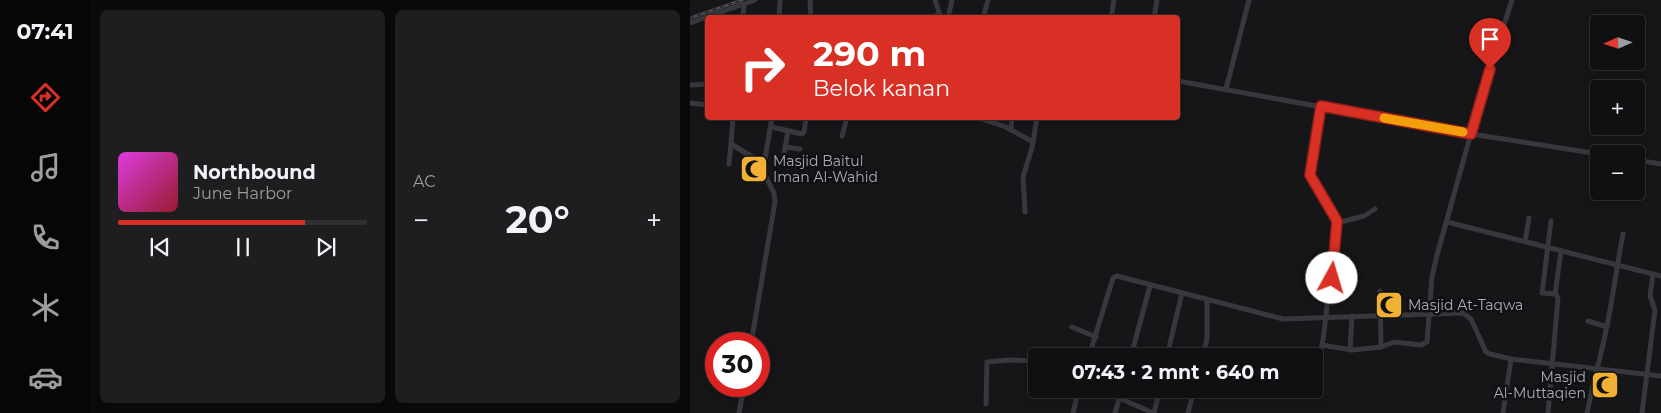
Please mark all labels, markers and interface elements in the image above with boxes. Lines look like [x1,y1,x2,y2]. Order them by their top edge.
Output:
north arrow [1590,15,1645,70]
map controls [1590,15,1645,200]
text: 07:41 [16,18,74,45]
pin [1469,18,1511,69]
icon: arrive [1476,25,1504,53]
text: 290 m [813,32,926,75]
icon: right [730,35,795,100]
text: Belok kanan [813,75,950,102]
icon: directions [28,80,63,115]
button: + [1590,80,1645,135]
button: − [1590,145,1645,200]
icon: music [28,150,63,185]
place label: Masjid Baitul Iman Al-Wahid [773,152,878,186]
mosque icon: Masjid Baitul Iman Al-Wahid [739,154,769,184]
text: Northbound [193,161,316,184]
text: AC [413,172,436,191]
text: June Harbor [193,184,292,203]
text: 20° [505,196,570,243]
text: − [413,203,429,237]
text: + [646,203,662,237]
icon: phone [28,220,63,255]
icon: previous [146,233,174,261]
icon: pause [229,233,257,261]
icon: next [312,233,340,261]
position arrow [1305,251,1357,303]
icon: climate [28,290,63,325]
mosque icon: Masjid At-Taqwa [1374,290,1404,320]
place label: Masjid At-Taqwa [1408,296,1523,314]
speed limit sign: 30 [705,332,770,397]
icon: car [28,360,63,395]
text: 07:43 · 2 mnt · 640 m [1072,361,1279,384]
place label: Masjid Al-Muttaqien [1494,368,1586,402]
mosque icon: Masjid Al-Muttaqien [1590,370,1620,400]

